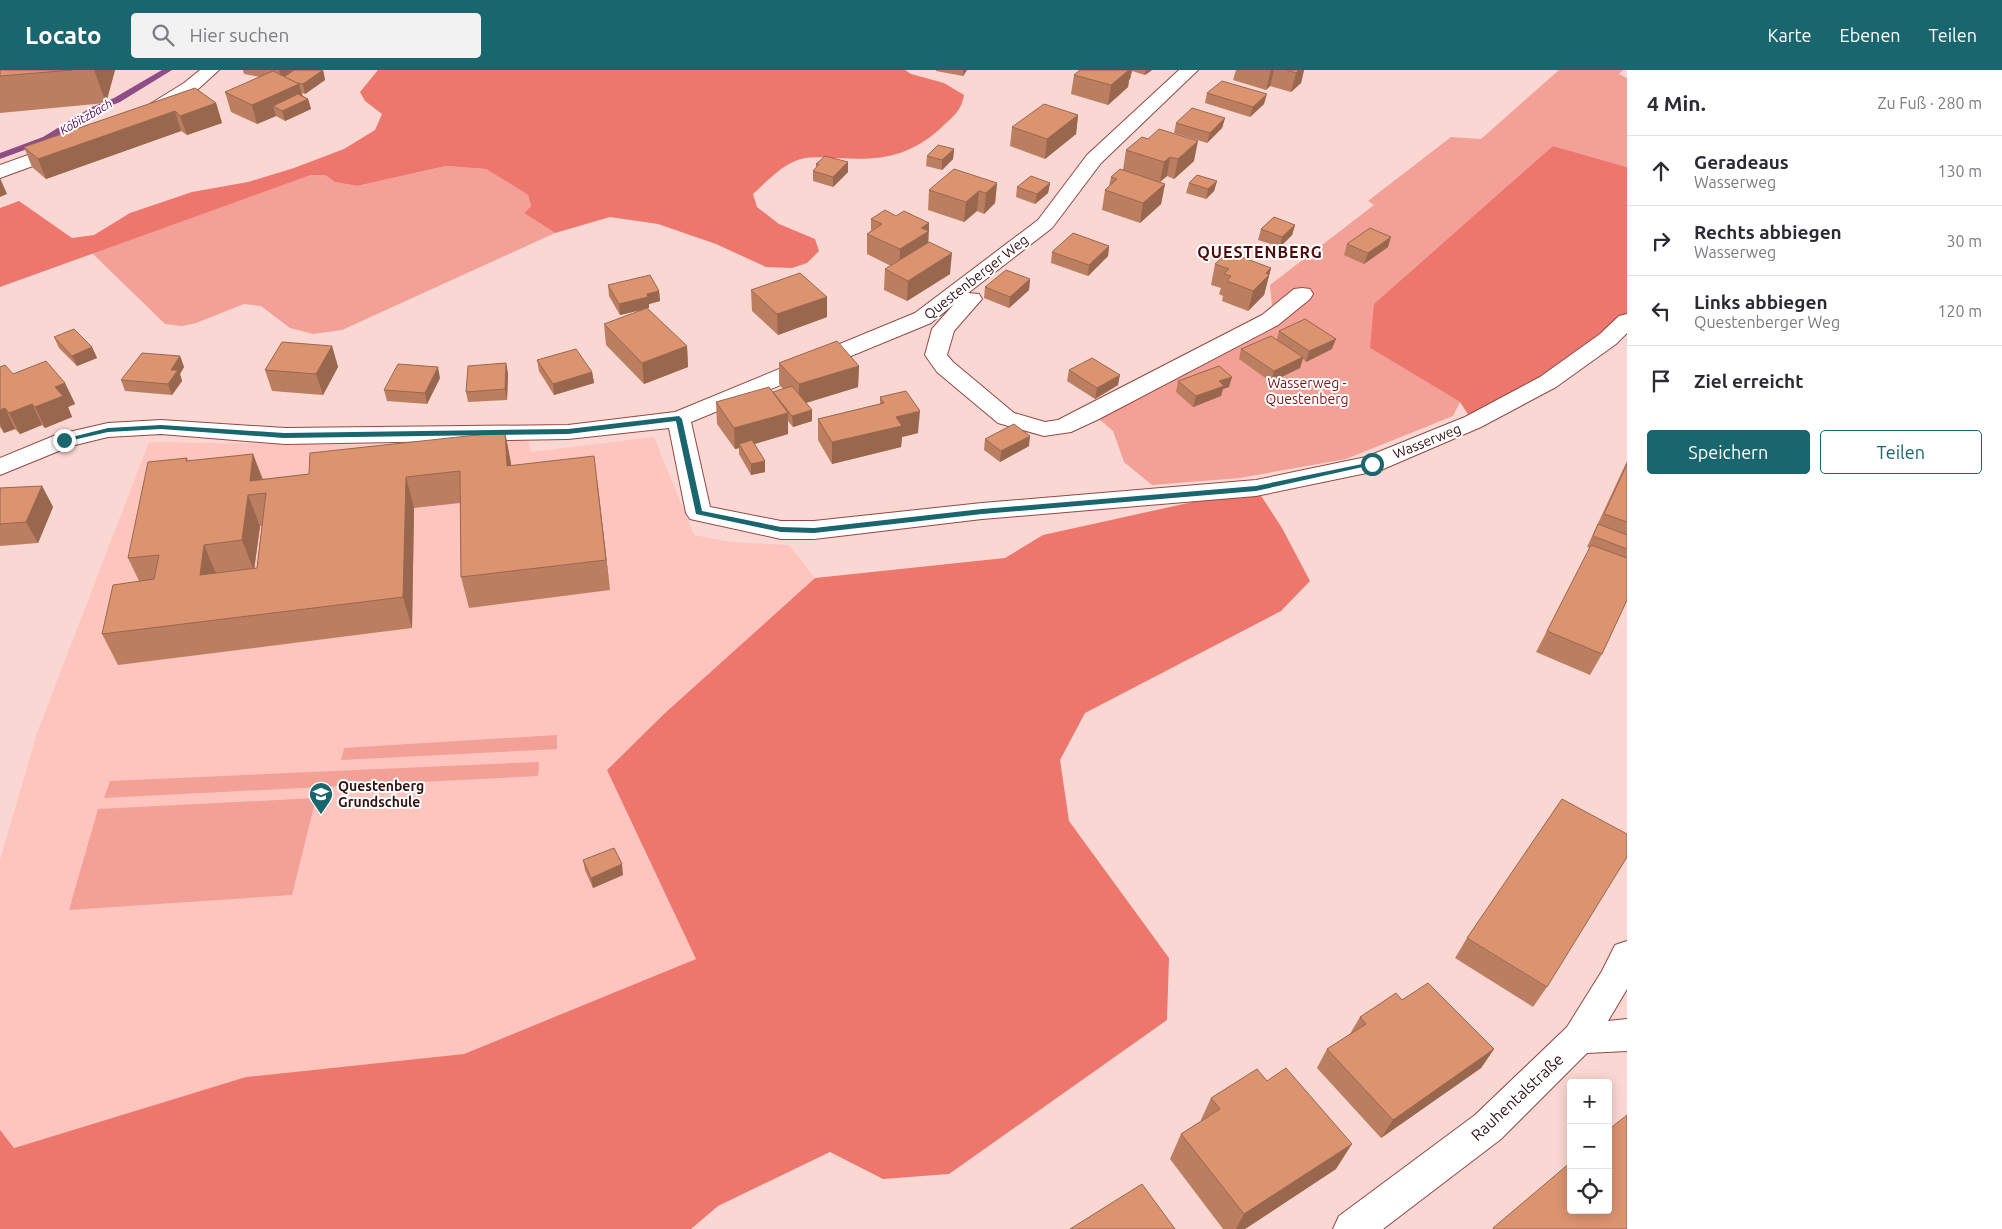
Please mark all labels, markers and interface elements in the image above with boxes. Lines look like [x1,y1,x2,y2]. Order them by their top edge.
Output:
search box [131,13,481,58]
icon: search [149,21,177,49]
text: Locato [25,22,101,49]
text: Hier suchen [189,24,289,46]
text: Karte [1768,25,1812,45]
text: Ebenen [1840,25,1901,45]
text: Teilen [1929,25,1977,45]
text: 4 Min. [1647,91,1706,115]
text: Zu Fuß · 280 m [1877,94,1982,112]
water label: Kobitzbach [57,96,114,137]
text: Geradeaus [1694,151,1789,173]
icon: ahead [1647,157,1675,185]
text: 130 m [1937,162,1982,180]
text: Wasserweg [1694,173,1776,191]
text: Rechts abbiegen [1694,221,1842,243]
icon: right [1647,227,1675,255]
street label: Questenberger Weg [921,231,1031,323]
text: 30 m [1946,232,1982,250]
district label: QUESTENBERG [1197,243,1323,261]
text: Wasserweg [1694,243,1776,261]
text: Links abbiegen [1694,291,1828,313]
icon: left [1647,297,1675,325]
text: 120 m [1937,302,1982,320]
text: Questenberger Weg [1694,313,1840,331]
icon: arrive [1647,367,1675,395]
text: Ziel erreicht [1694,370,1803,392]
park label: Wasserweg - Questenberg [1265,375,1349,407]
street label: Wasserweg [1391,420,1463,462]
route end [53,429,76,452]
button: Speichern [1647,430,1810,474]
button: Teilen [1820,430,1982,474]
route start [1361,453,1384,476]
place label: Questenberg Grundschule [338,778,424,810]
school or university icon: Questenberg Grundschule [308,781,334,815]
street label: Rauhentalstraße [1467,1050,1567,1144]
map controls [1567,1079,1612,1214]
button: + [1567,1079,1612,1124]
button: − [1567,1124,1612,1169]
button: locate [1567,1169,1612,1214]

